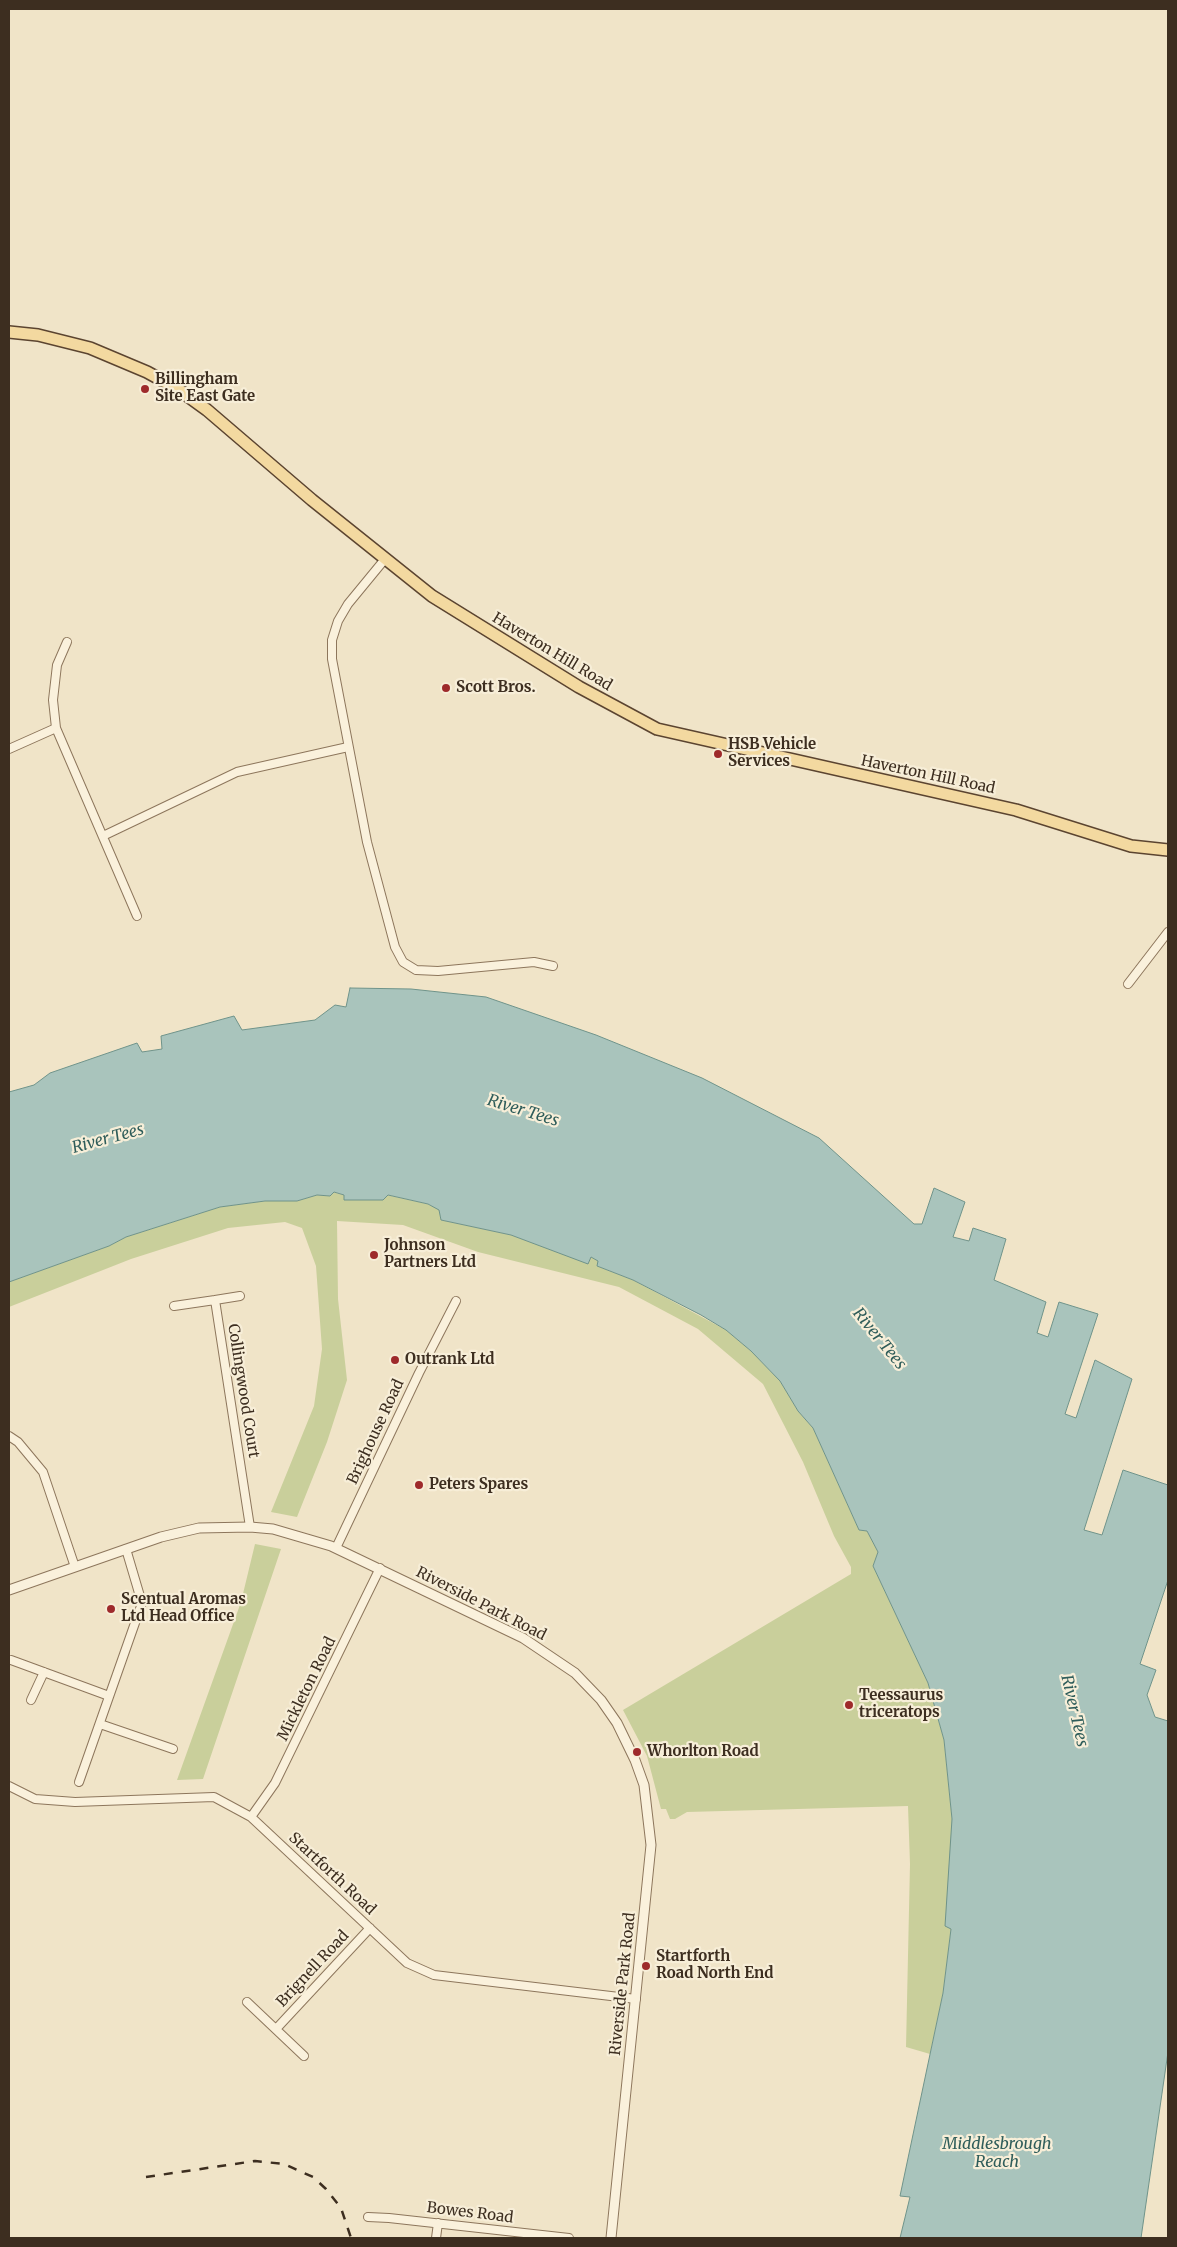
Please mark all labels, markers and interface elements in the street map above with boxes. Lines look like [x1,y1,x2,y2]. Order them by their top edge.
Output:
place label: Billingham Site East Gate [155,371,255,406]
marker: Billingham Site East Gate [139,383,151,395]
street label: Haverton Hill Road [489,609,615,695]
place label: Scott Bros. [456,679,536,697]
marker: Scott Bros. [440,682,452,694]
place label: HSB Vehicle Services [728,736,816,771]
marker: HSB Vehicle Services [712,748,724,760]
street label: Haverton Hill Road [859,752,997,798]
water label: River Tees [485,1091,561,1131]
water label: River Tees [70,1120,146,1158]
place label: Johnson Partners Ltd [384,1237,476,1272]
marker: Johnson Partners Ltd [368,1249,380,1261]
water label: River Tees [848,1304,910,1374]
street label: Collingwood Court [224,1323,262,1459]
place label: Outrank Ltd [405,1351,495,1369]
marker: Outrank Ltd [389,1354,401,1366]
street label: Brighouse Road [344,1377,408,1487]
place label: Peters Spares [429,1476,528,1494]
marker: Peters Spares [413,1479,425,1491]
street label: Riverside Park Road [413,1563,549,1645]
place label: Scentual Aromas Ltd Head Office [121,1591,246,1626]
marker: Scentual Aromas Ltd Head Office [105,1603,117,1615]
street label: Mickleton Road [274,1634,340,1744]
water label: River Tees [1056,1673,1092,1749]
place label: Teessaurus triceratops [859,1687,943,1722]
marker: Teessaurus triceratops [843,1699,855,1711]
place label: Whorlton Road [647,1743,759,1761]
marker: Whorlton Road [631,1746,643,1758]
street label: Startforth Road [285,1829,379,1919]
street label: Riverside Park Road [607,1912,639,2056]
street label: Brignell Road [273,1927,353,2011]
place label: Startforth Road North End [656,1948,773,1983]
marker: Startforth Road North End [640,1960,652,1972]
water label: Middlesbrough Reach [943,2134,1051,2172]
street label: Bowes Road [426,2199,514,2227]

